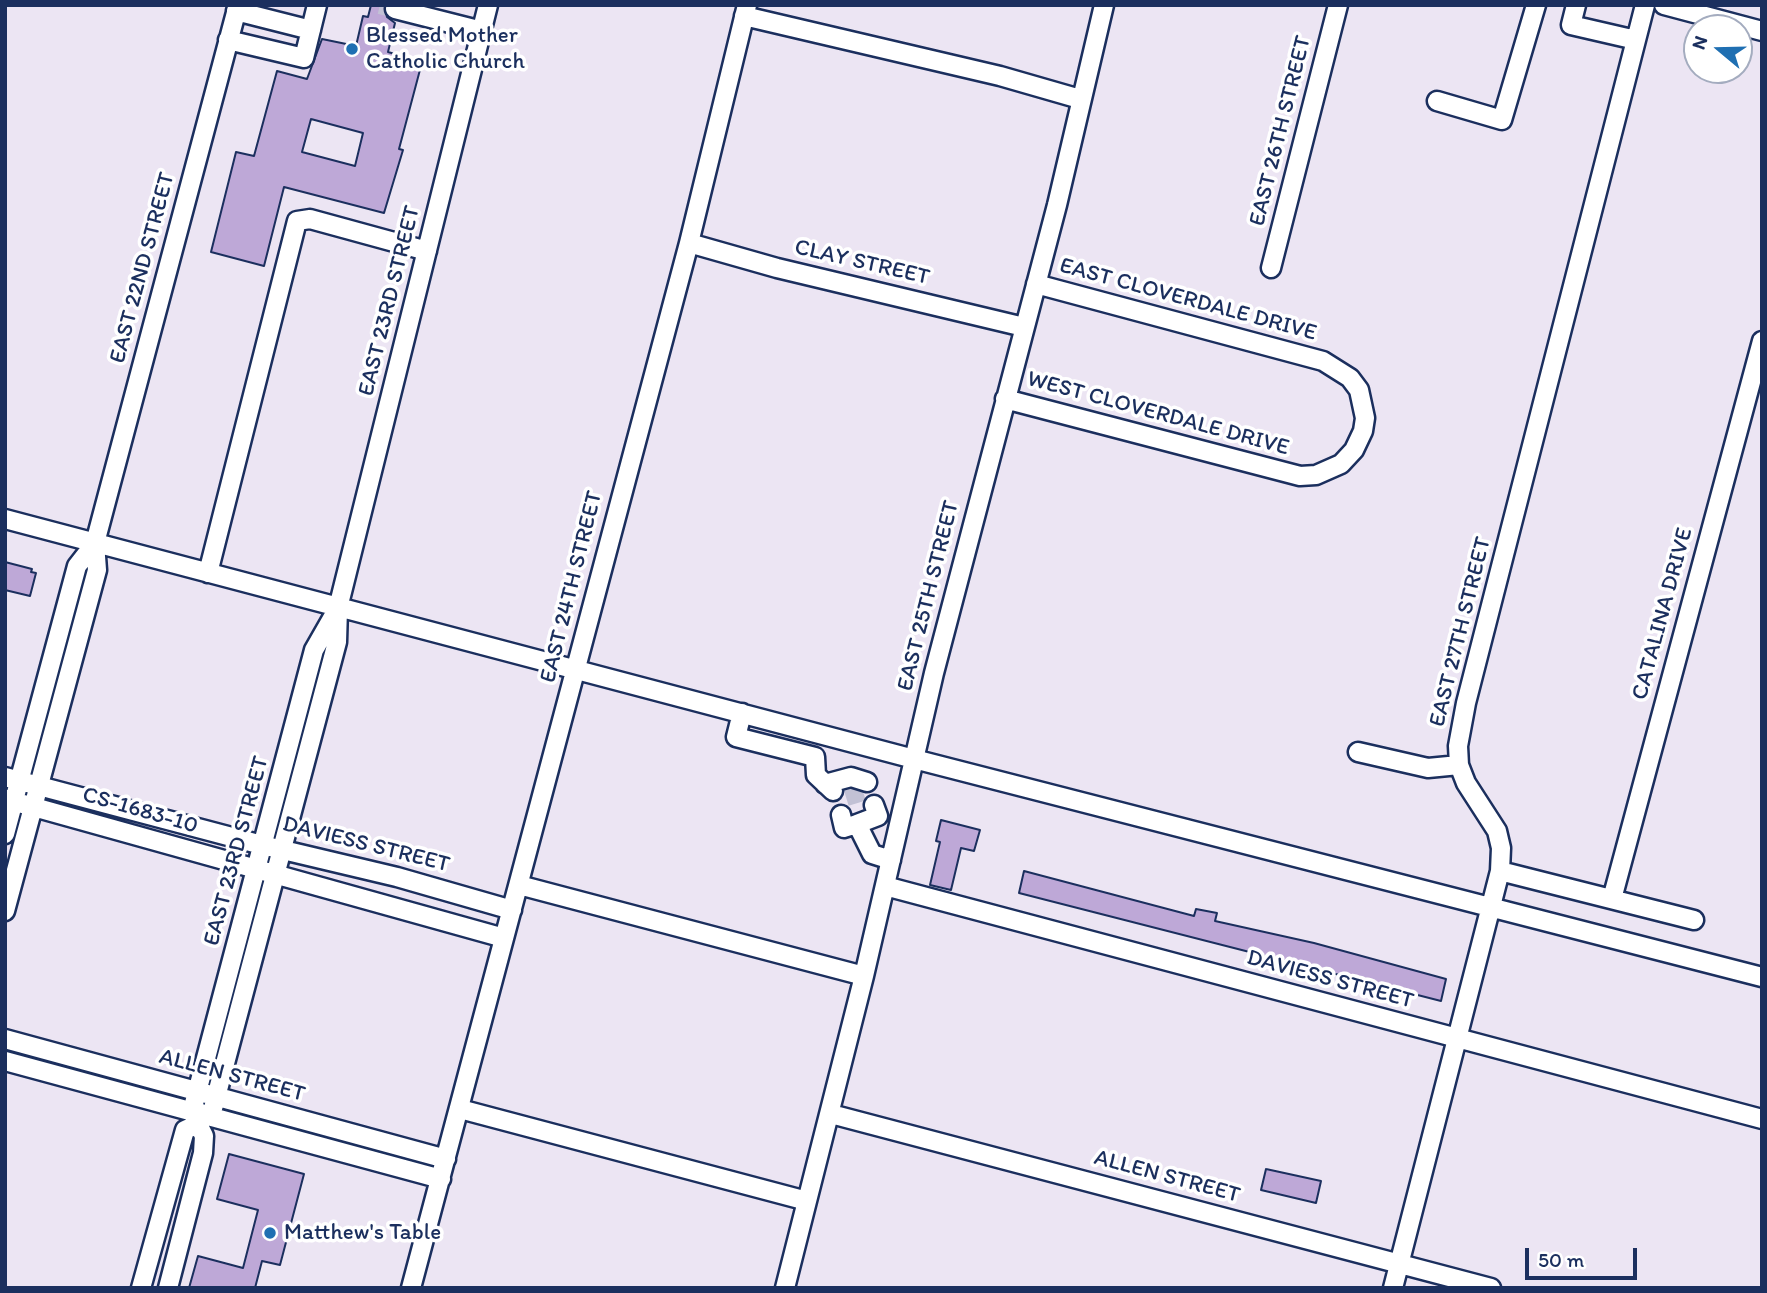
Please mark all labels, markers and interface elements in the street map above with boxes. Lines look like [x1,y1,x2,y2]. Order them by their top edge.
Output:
north arrow [1683,14,1753,84]
place label: Blessed Mother Catholic Church [366,22,525,76]
street label: EAST 26TH STREET [1244,33,1318,229]
text: N [1687,33,1713,52]
marker: Blessed Mother Catholic Church [344,41,360,57]
street label: EAST 22ND STREET [104,170,182,366]
street label: EAST 23RD STREET [353,203,427,399]
street label: CLAY STREET [792,234,932,292]
street label: EAST CLOVERDALE DRIVE [1056,252,1320,348]
street label: WEST CLOVERDALE DRIVE [1024,366,1292,462]
street label: EAST 24TH STREET [535,488,609,686]
street label: EAST 25TH STREET [892,498,966,694]
street label: CATALINA DRIVE [1627,525,1699,703]
street label: EAST 27TH STREET [1424,534,1498,730]
street label: EAST 23RD STREET [198,753,276,949]
street label: CS-1683-10 [79,781,201,841]
street label: DAVIESS STREET [279,811,453,879]
street label: DAVIESS STREET [1244,944,1416,1016]
street label: ALLEN STREET [156,1043,308,1109]
street label: ALLEN STREET [1091,1144,1243,1210]
place label: Matthew's Table [284,1219,441,1247]
marker: Matthew's Table [262,1225,278,1241]
scale bar [1529,1234,1641,1278]
text: 50 m [1538,1247,1584,1272]

